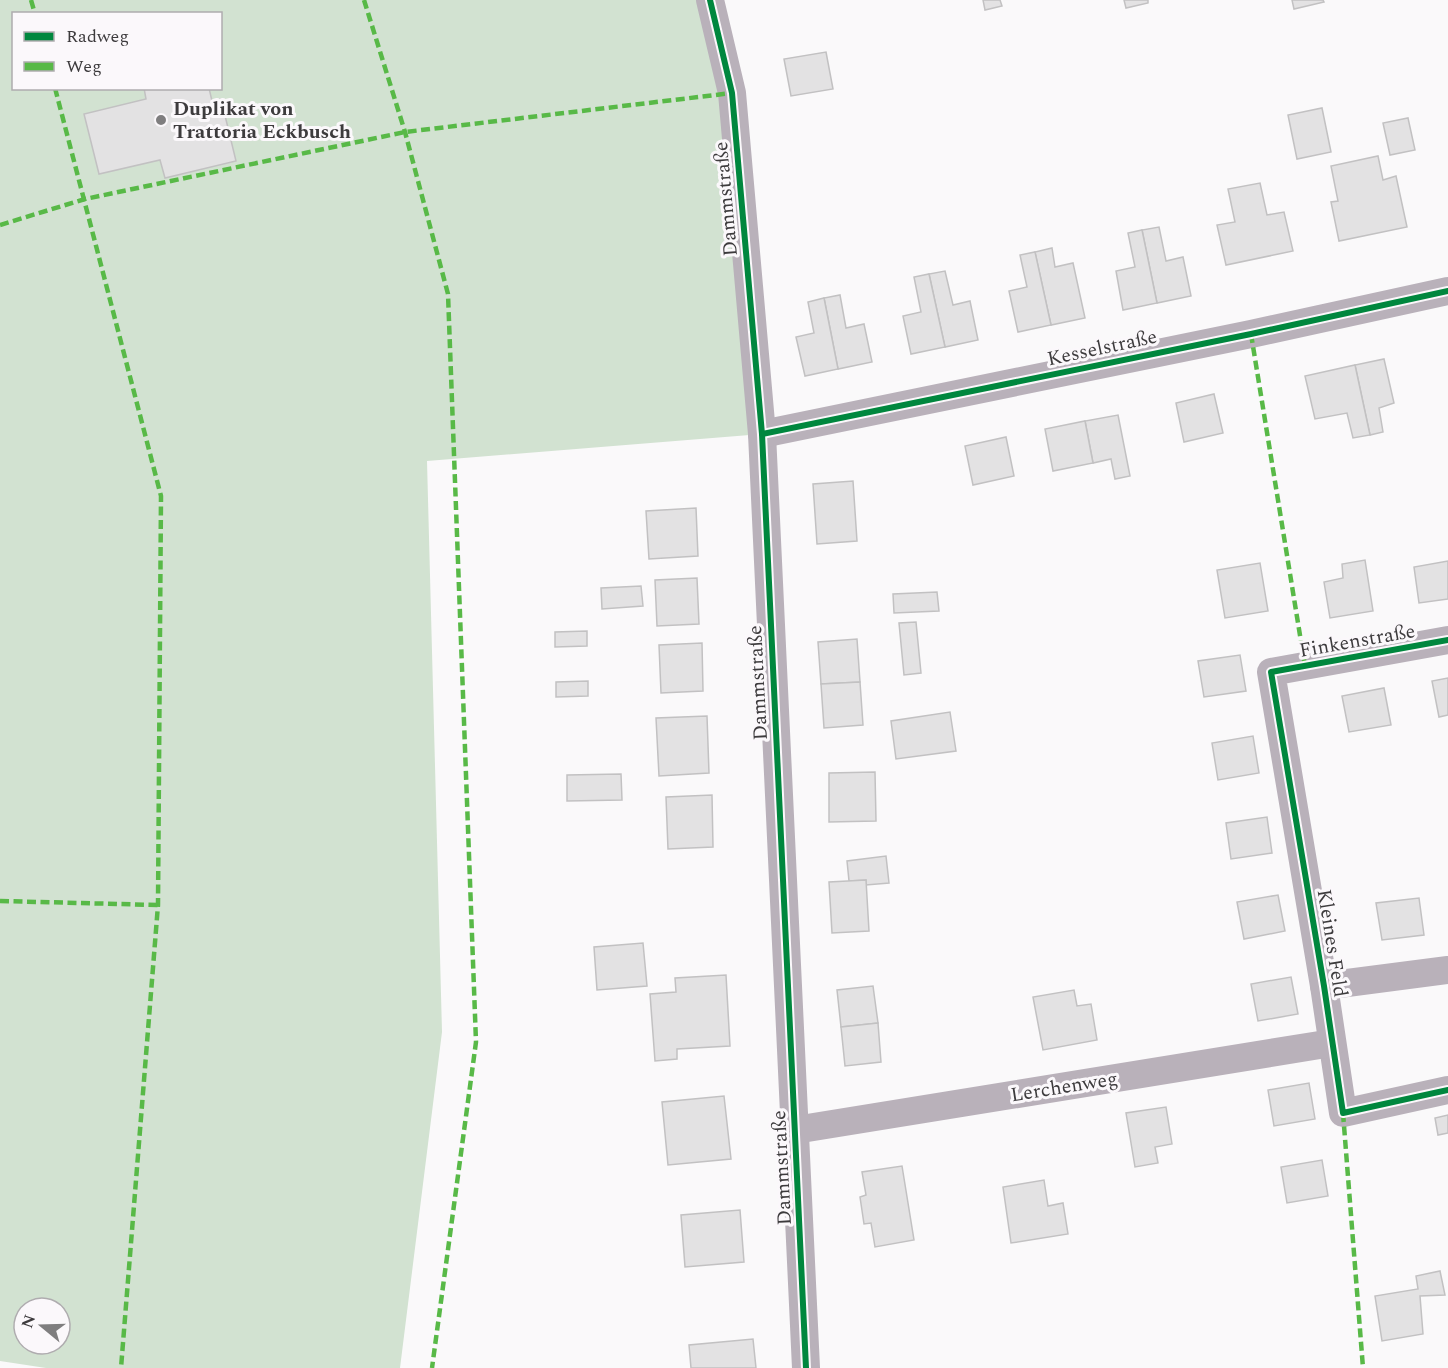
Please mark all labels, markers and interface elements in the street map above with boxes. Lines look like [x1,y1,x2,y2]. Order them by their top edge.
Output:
legend [12,12,222,90]
text: Radweg [66,23,129,50]
text: Weg [66,53,102,80]
place label: Duplikat von Trattoria Eckbusch [173,94,351,147]
marker: Duplikat von Trattoria Eckbusch [154,113,168,127]
street label: Dammstraße [706,140,746,258]
street label: Kesselstraße [1044,322,1160,374]
street label: Finkenstraße [1297,616,1418,666]
street label: Dammstraße [740,625,776,741]
street label: Kleines Feld [1309,887,1355,999]
street label: Lerchenweg [1008,1064,1120,1110]
street label: Dammstraße [764,1110,800,1226]
north arrow [12,1296,72,1356]
text: N [15,1311,42,1332]

